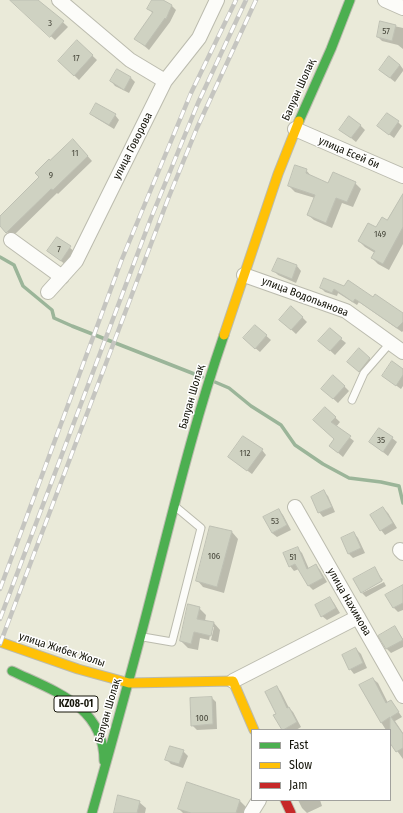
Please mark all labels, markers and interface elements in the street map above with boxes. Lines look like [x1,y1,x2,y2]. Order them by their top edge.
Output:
house number: 3 [48,18,52,28]
house number: 57 [382,26,390,36]
house number: 17 [72,53,80,63]
street label: Балуан Шолақ [279,57,319,123]
street label: улица Говорова [110,110,156,182]
street label: улица Есей би [316,134,382,172]
house number: 11 [72,148,78,158]
house number: 9 [49,170,53,180]
house number: 149 [374,229,386,239]
house number: 7 [57,244,61,254]
street label: улица Водопьянова [260,274,350,320]
street label: Балуан Шолақ [177,363,207,431]
house number: 35 [377,435,385,445]
house number: 112 [240,448,250,458]
house number: 53 [271,516,279,526]
house number: 106 [208,551,220,561]
house number: 51 [289,552,297,562]
street label: улица Нахимова [324,566,374,638]
street label: улица Жибек Жолы [17,630,107,670]
street label: Балуан Шолақ [93,677,123,745]
road number: KZ08-01 [54,696,98,712]
house number: 100 [196,713,208,723]
legend [251,729,391,801]
text: Fast [289,738,308,752]
text: Slow [289,758,312,772]
text: Jam [289,778,307,792]

